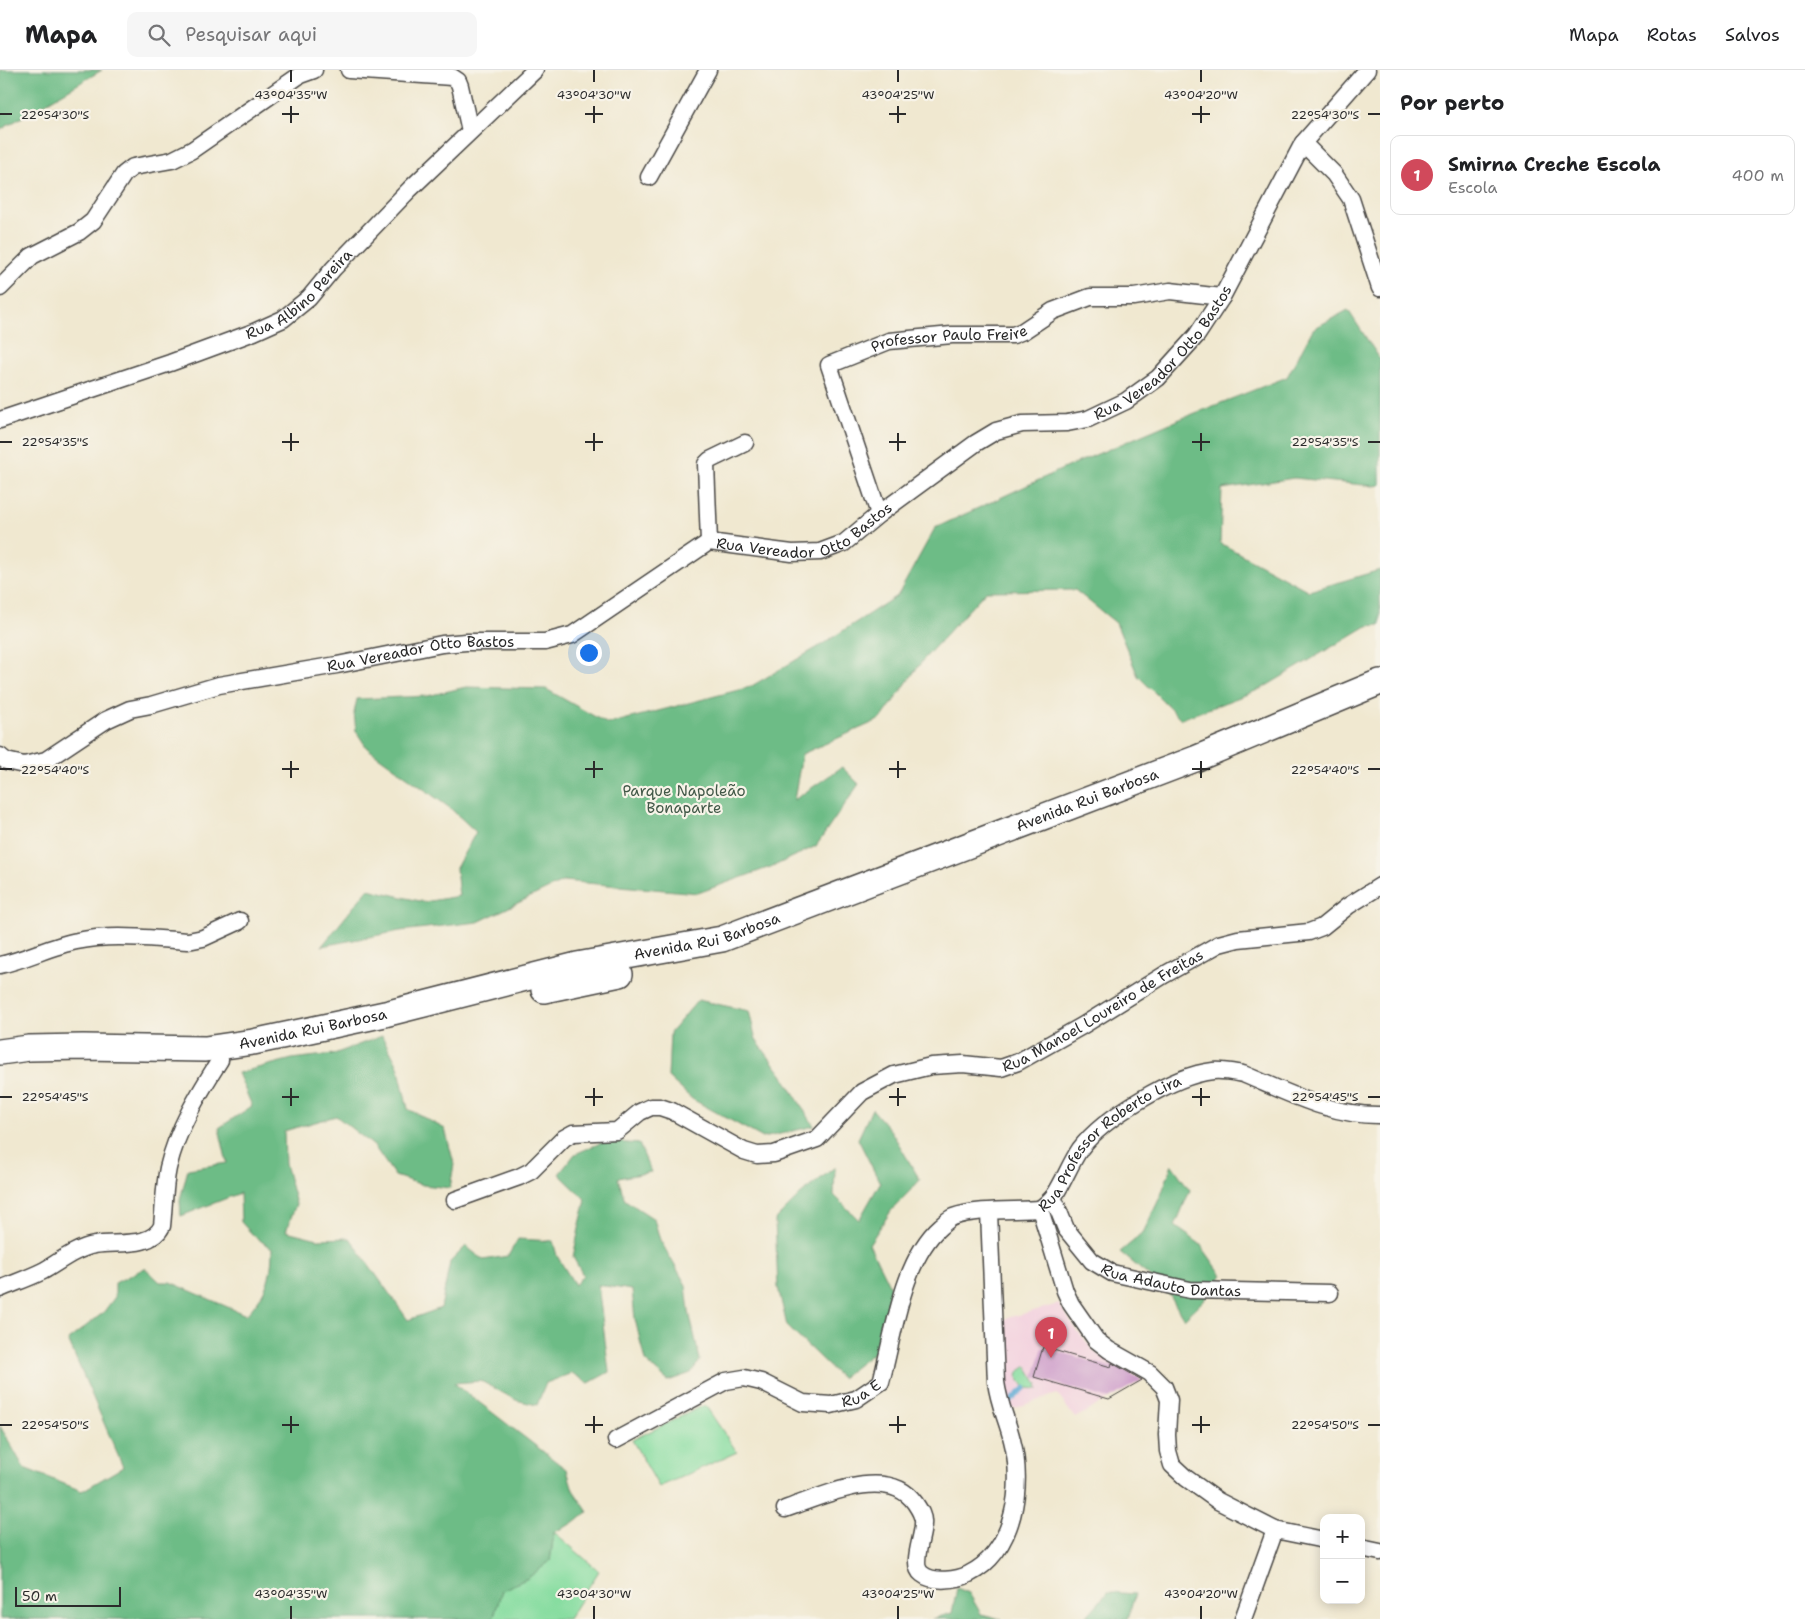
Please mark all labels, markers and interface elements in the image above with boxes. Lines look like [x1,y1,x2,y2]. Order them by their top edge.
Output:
search box [127,12,477,57]
text: Mapa [25,19,97,51]
icon: search [145,21,173,49]
text: Pesquisar aqui [185,22,317,47]
text: Mapa [1569,23,1619,47]
text: Rotas [1647,23,1697,47]
text: Salvos [1725,23,1780,47]
text: 43°04'35"W [254,87,328,103]
text: 43°04'30"W [557,87,631,103]
text: 43°04'25"W [861,87,935,103]
text: 43°04'20"W [1164,87,1238,103]
text: Por perto [1400,89,1504,117]
text: 22°54'30"S [21,107,90,123]
text: 22°54'30"S [1291,107,1360,123]
text: Smirna Creche Escola [1448,152,1661,177]
text: 1 [1413,165,1421,186]
text: 400 m [1731,165,1784,186]
text: Escola [1448,177,1497,198]
street label: Rua Albino Pereira [243,245,357,344]
street label: Rua Vereador Otto Bastos [1091,282,1237,425]
street label: Professor Paulo Freire [868,320,1030,357]
text: 22°54'35"S [21,434,89,450]
text: 22°54'35"S [1291,434,1359,450]
street label: Rua Vereador Otto Bastos [715,498,896,563]
street label: Rua Vereador Otto Bastos [325,632,514,677]
your location [576,640,602,666]
text: 22°54'40"S [21,762,90,778]
text: 22°54'40"S [1291,762,1360,778]
street label: Avenida Rui Barbosa [1013,764,1162,836]
park label: Parque Napoleão Bonaparte [622,781,746,818]
street label: Avenida Rui Barbosa [632,908,783,965]
street label: Rua Manoel Loureiro de Freitas [999,945,1207,1077]
street label: Avenida Rui Barbosa [238,1004,389,1054]
street label: Rua Professor Roberto Lira [1034,1070,1185,1217]
text: 22°54'45"S [22,1089,89,1105]
text: 22°54'45"S [1292,1089,1359,1105]
street label: Rua Adauto Dantas [1097,1259,1241,1301]
pin: 1 [1035,1317,1067,1358]
street label: Rua E [840,1375,885,1412]
text: 22°54'50"S [21,1417,89,1433]
text: 22°54'50"S [1291,1417,1359,1433]
map controls [1320,1514,1365,1604]
button: + [1320,1514,1365,1559]
button: − [1320,1559,1365,1604]
scale bar [15,1584,121,1607]
text: 43°04'35"W [254,1586,328,1602]
text: 43°04'30"W [557,1586,631,1602]
text: 43°04'25"W [861,1586,935,1602]
text: 43°04'20"W [1164,1586,1238,1602]
text: 50 m [22,1587,57,1605]

